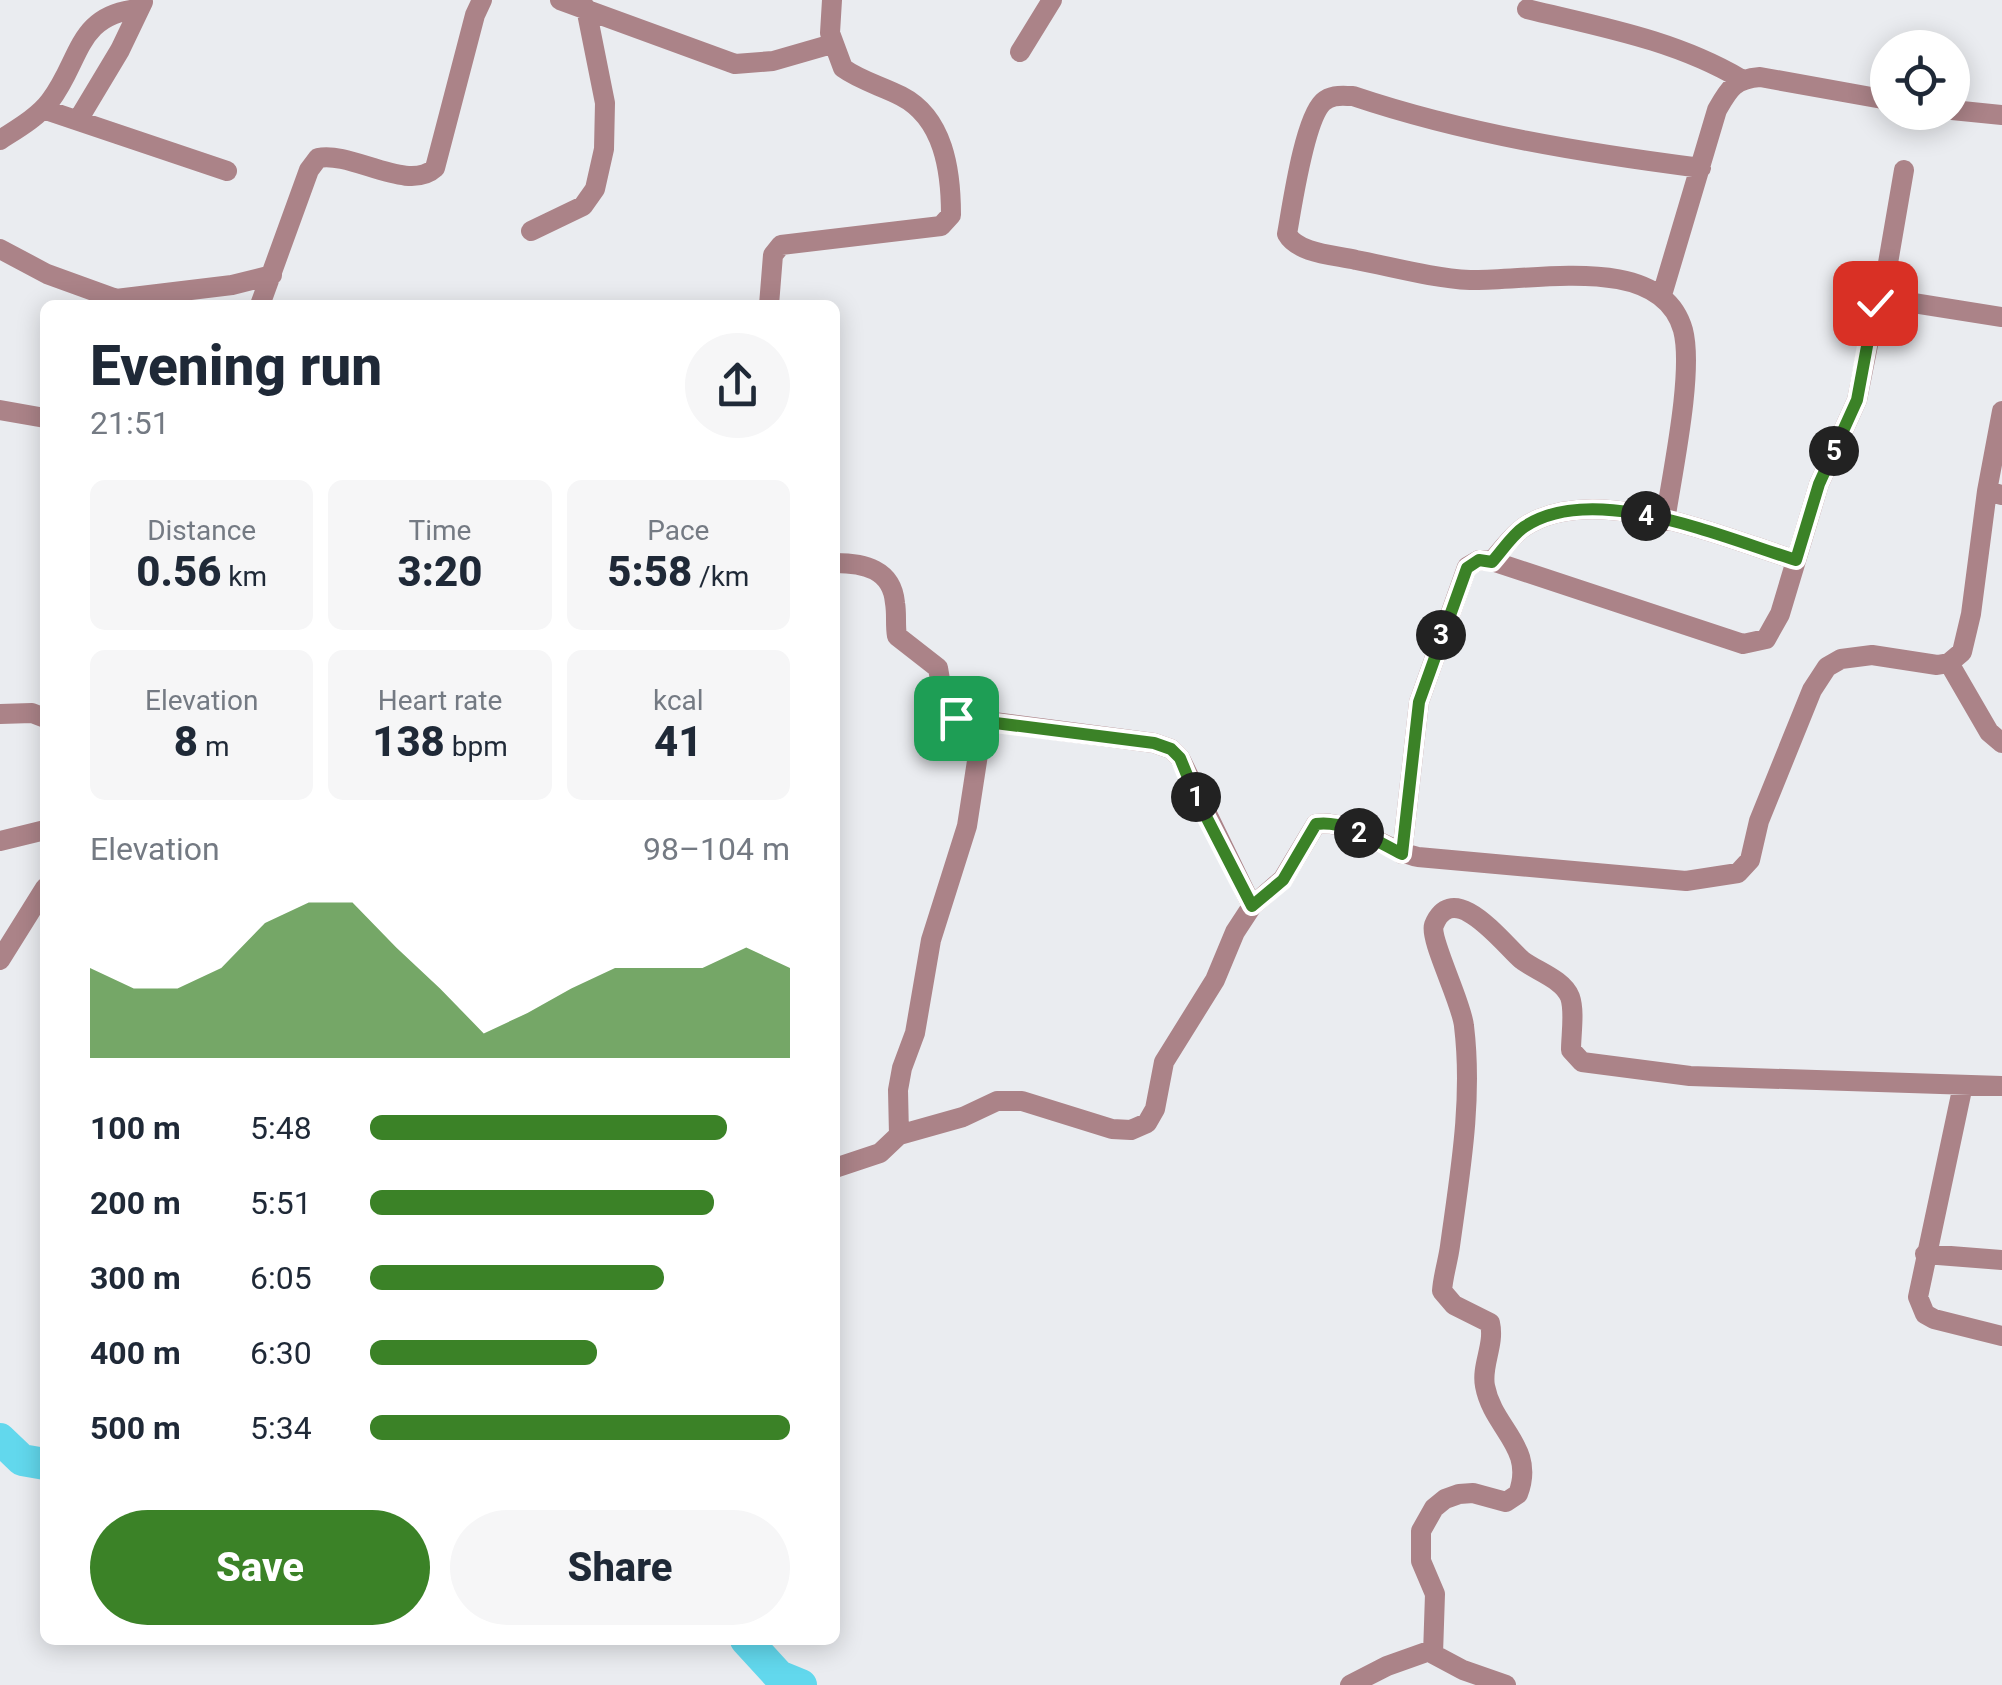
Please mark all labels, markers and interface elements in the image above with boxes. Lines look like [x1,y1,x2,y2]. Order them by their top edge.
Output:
map controls [1870,30,1970,130]
button: locate [1870,30,1970,130]
pin [1833,261,1918,346]
icon: check [1848,276,1903,331]
button: share [685,333,790,438]
text: Evening run [90,334,382,398]
text: 21:51 [90,404,170,442]
pin: 5 [1809,426,1859,476]
text: 5 [1826,434,1842,467]
pin: 4 [1621,491,1671,541]
text: 4 [1638,499,1654,532]
text: Distance [147,514,256,547]
text: Time [409,514,471,547]
text: Pace [647,514,709,547]
text: 0.56 [136,547,221,596]
text: 3:20 [398,547,482,596]
text: 5:58 [607,547,692,596]
text: km [221,560,267,593]
text: /km [692,560,749,593]
pin: 3 [1416,610,1466,660]
text: 3 [1433,618,1449,651]
pin [914,676,999,761]
text: Elevation [145,684,258,717]
text: Heart rate [378,684,502,717]
text: kcal [653,684,704,717]
icon: arrive [929,691,984,746]
text: 8 [174,717,198,766]
text: 138 [372,717,445,766]
text: 41 [654,717,703,766]
text: m [198,730,230,763]
text: bpm [445,730,508,763]
pin: 1 [1171,772,1221,822]
text: 1 [1188,780,1204,813]
pin: 2 [1334,808,1384,858]
text: 2 [1351,816,1367,849]
text: Elevation [90,830,220,868]
text: 98–104 m [643,830,790,868]
text: 100 m [90,1109,181,1147]
text: 5:48 [250,1109,312,1147]
text: 200 m [90,1184,181,1222]
text: 5:51 [250,1184,312,1222]
text: 300 m [90,1259,181,1297]
text: 6:05 [250,1259,312,1297]
text: 400 m [90,1334,181,1372]
text: 6:30 [250,1334,312,1372]
text: 500 m [90,1409,181,1447]
text: 5:34 [250,1409,312,1447]
button: Save [90,1510,430,1625]
button: Share [450,1510,790,1625]

